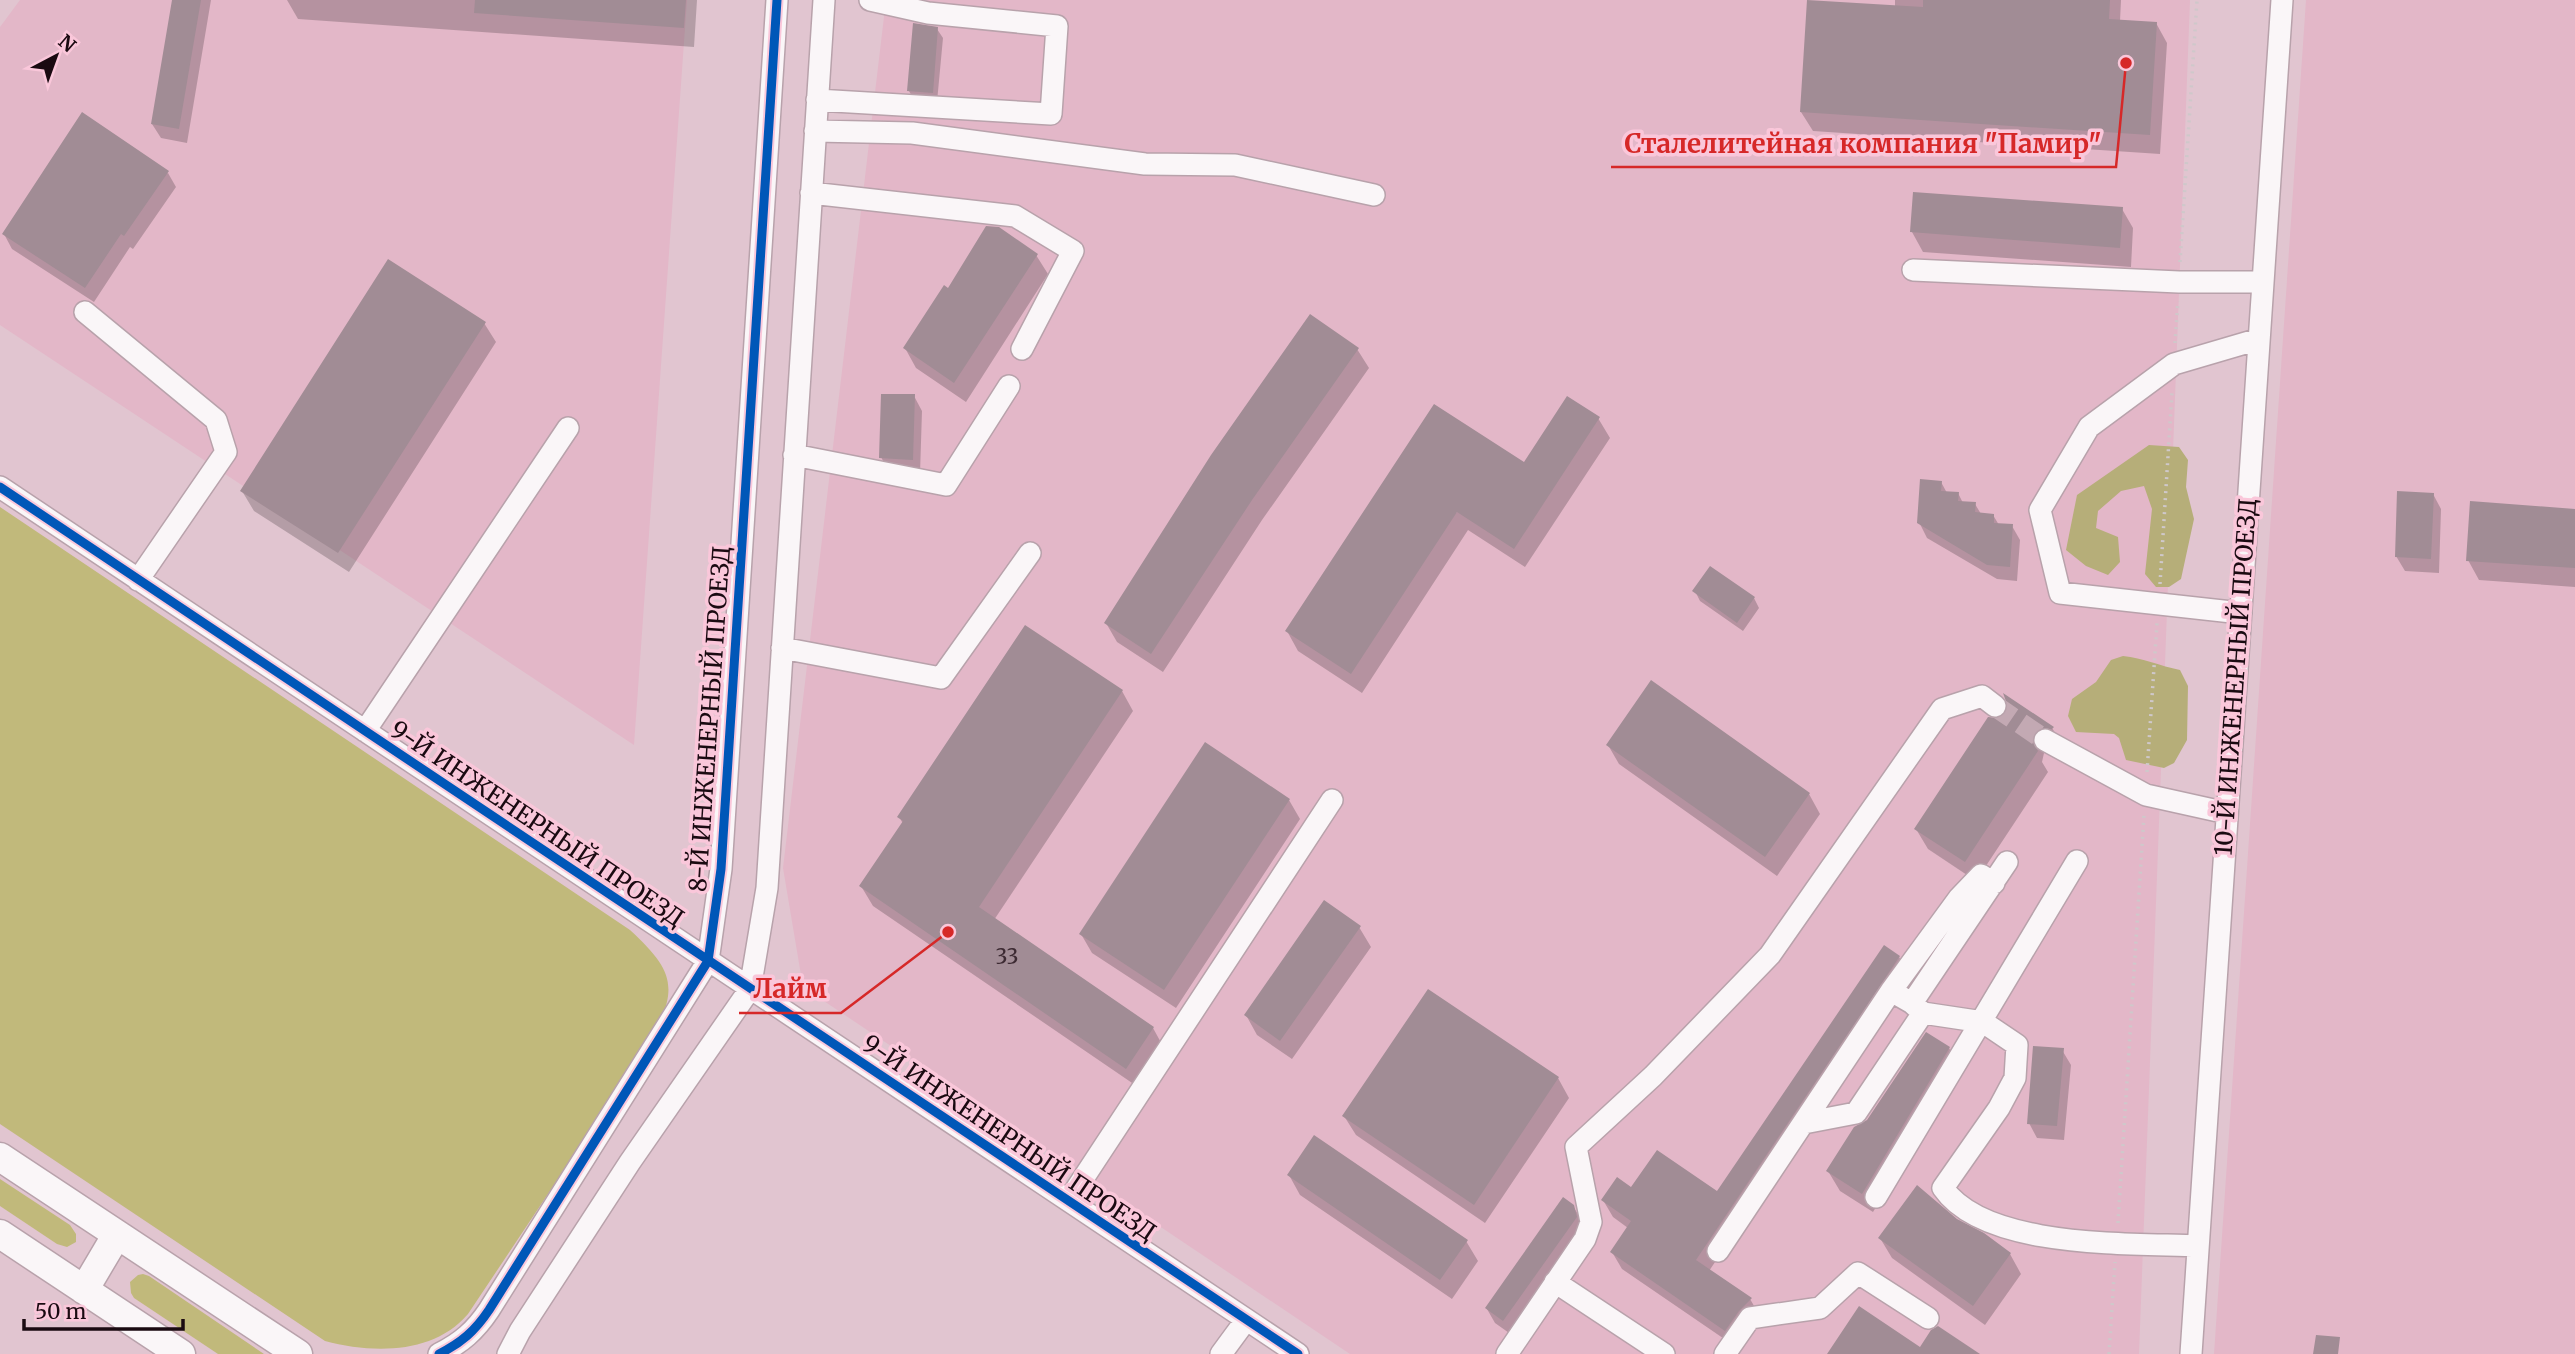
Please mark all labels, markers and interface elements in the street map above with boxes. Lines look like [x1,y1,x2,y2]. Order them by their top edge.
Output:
north arrow [21,21,91,91]
text: N [54,29,81,57]
callout: Сталелитейная компания "Памир" [1611,120,2116,167]
text: Сталелитейная компания "Памир" [1624,127,2102,160]
street label: 10-Й ИНЖЕНЕРНЫЙ ПРОЕЗД [2208,497,2263,857]
street label: 8-Й ИНЖЕНЕРНЫЙ ПРОЕЗД [682,545,737,893]
street label: 9-Й ИНЖЕНЕРНЫЙ ПРОЕЗД [385,714,690,934]
house number: 33 [995,943,1019,970]
callout: Лайм [739,966,841,1013]
text: Лайм [753,972,827,1005]
street label: 9-Й ИНЖЕНЕРНЫЙ ПРОЕЗД [857,1028,1162,1248]
scale bar [24,1288,184,1332]
text: 50 m [35,1298,86,1325]

